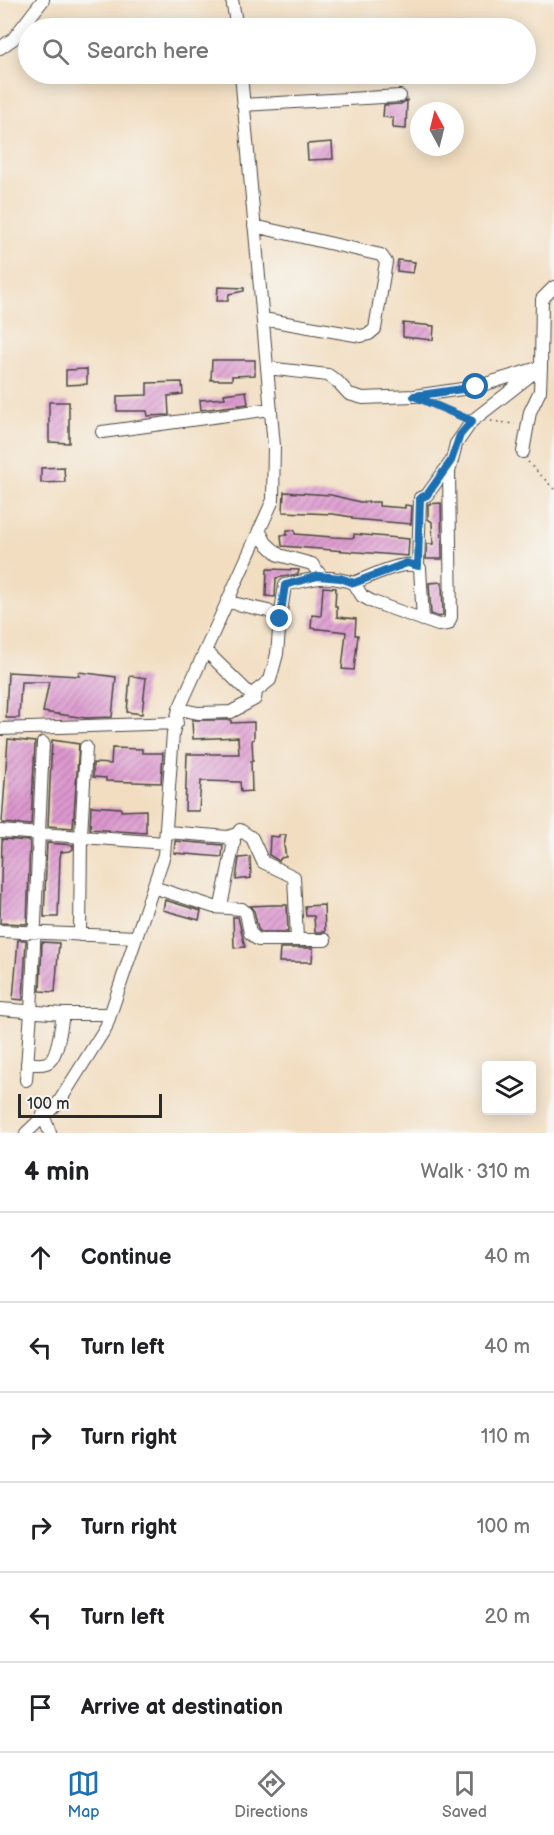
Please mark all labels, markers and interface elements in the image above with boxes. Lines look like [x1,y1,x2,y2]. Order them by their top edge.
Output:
search box [18,18,536,84]
icon: search [39,35,72,68]
text: Search here [87,38,209,65]
north arrow [410,102,464,156]
route start [462,373,488,399]
route end [266,605,292,631]
map controls [482,1061,536,1115]
button: layers [482,1061,536,1115]
scale bar [18,1091,162,1118]
text: 100 m [27,1095,70,1114]
text: 4 min [24,1157,89,1188]
text: Walk · 310 m [421,1160,530,1184]
icon: ahead [24,1241,57,1274]
text: Continue [81,1244,171,1271]
text: 40 m [484,1245,530,1269]
icon: left [24,1331,57,1364]
text: Turn left [81,1334,165,1361]
text: 40 m [484,1335,530,1359]
icon: right [24,1421,57,1454]
text: Turn right [81,1424,177,1451]
text: 110 m [481,1425,530,1449]
icon: right [24,1511,57,1544]
text: Turn right [81,1514,177,1541]
text: 100 m [477,1515,530,1539]
icon: left [24,1601,57,1634]
text: Turn left [81,1604,165,1631]
text: 20 m [485,1605,530,1629]
icon: arrive [24,1691,57,1724]
text: Arrive at destination [81,1694,283,1721]
tab: Map [67,1767,100,1822]
tab: Directions [234,1767,308,1822]
tab: Saved [442,1767,487,1822]

